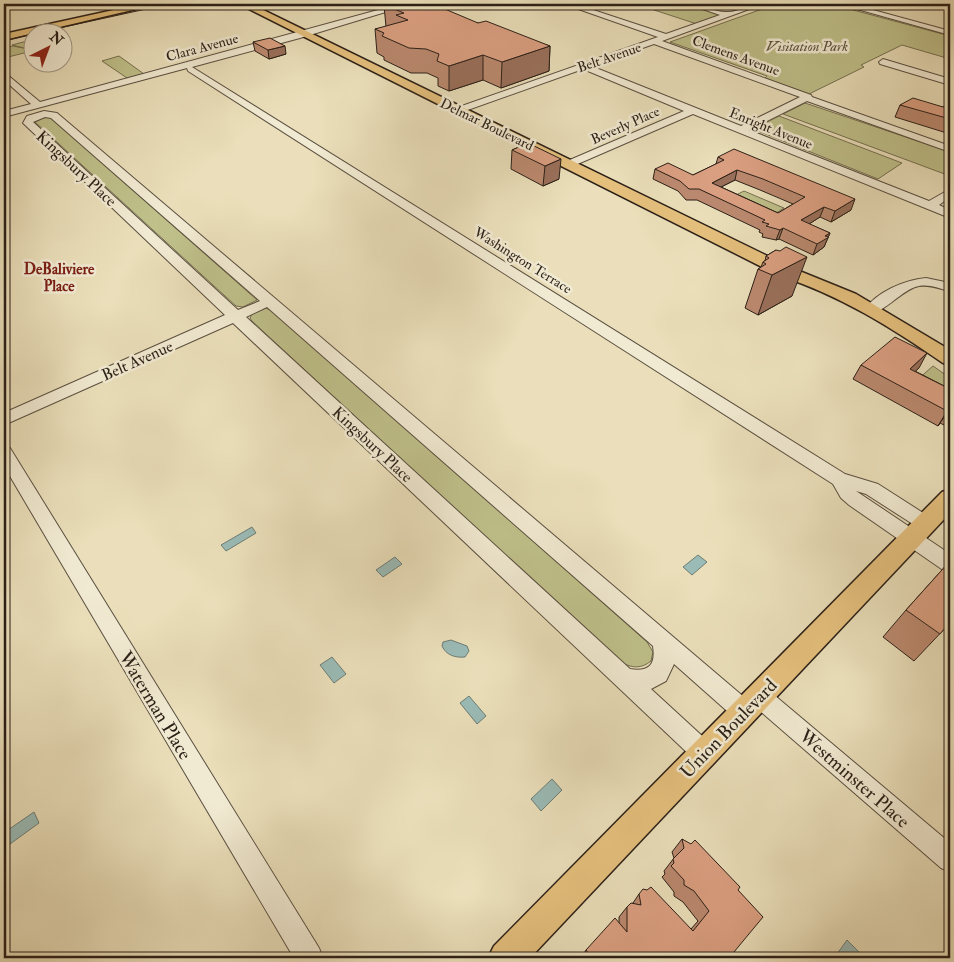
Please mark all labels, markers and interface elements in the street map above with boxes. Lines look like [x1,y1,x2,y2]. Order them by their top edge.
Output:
north arrow [22,22,72,72]
text: N [45,28,67,50]
street label: Clara Avenue [164,30,240,65]
street label: Clemens Avenue [690,32,782,79]
park label: Visitation Park [766,38,848,55]
street label: Belt Avenue [575,39,644,76]
street label: Delmar Boulevard [437,94,536,154]
street label: Beverly Place [588,103,663,149]
street label: Enright Avenue [727,104,815,153]
street label: Kingsbury Place [32,126,121,211]
street label: Washington Terrace [470,223,575,297]
district label: DeBaliviere Place [24,260,95,296]
street label: Belt Avenue [99,336,176,386]
street label: Kingsbury Place [328,402,417,487]
street label: Waterman Place [113,646,197,764]
street label: Union Boulevard [675,673,783,784]
street label: Westminster Place [793,723,915,833]

